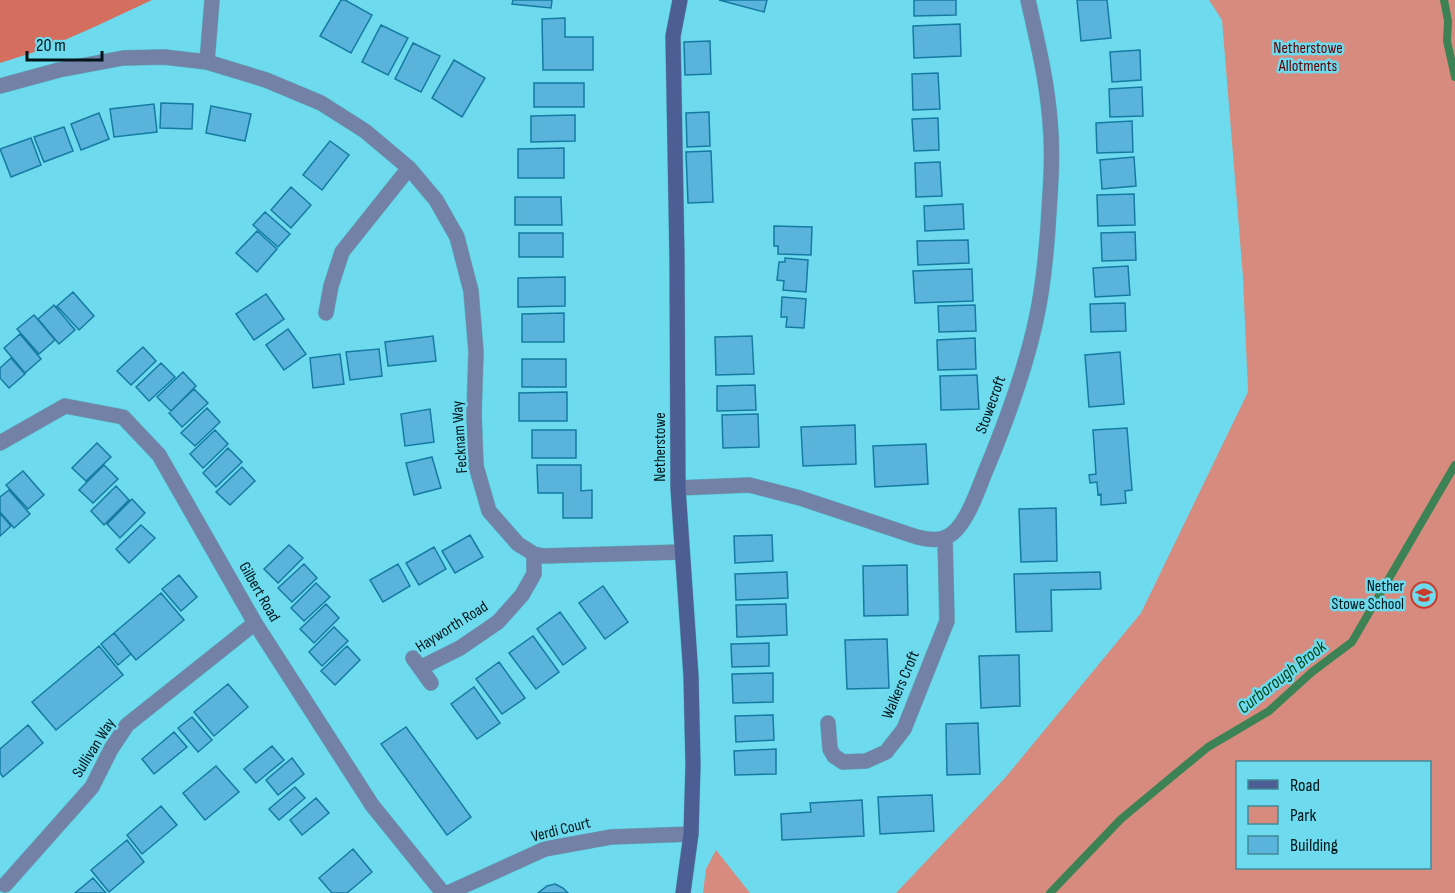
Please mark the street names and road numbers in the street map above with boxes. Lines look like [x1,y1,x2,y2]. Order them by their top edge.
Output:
street label: Stowecroft [972,373,1010,437]
street label: Fecknam Way [448,400,472,474]
street label: Netherstowe [651,412,670,482]
street label: Gilbert Road [234,559,284,625]
street label: Hayworth Road [412,597,492,657]
street label: Walkers Croft [878,648,924,722]
street label: Sullivan Way [68,715,120,781]
street label: Verdi Court [529,813,593,847]

